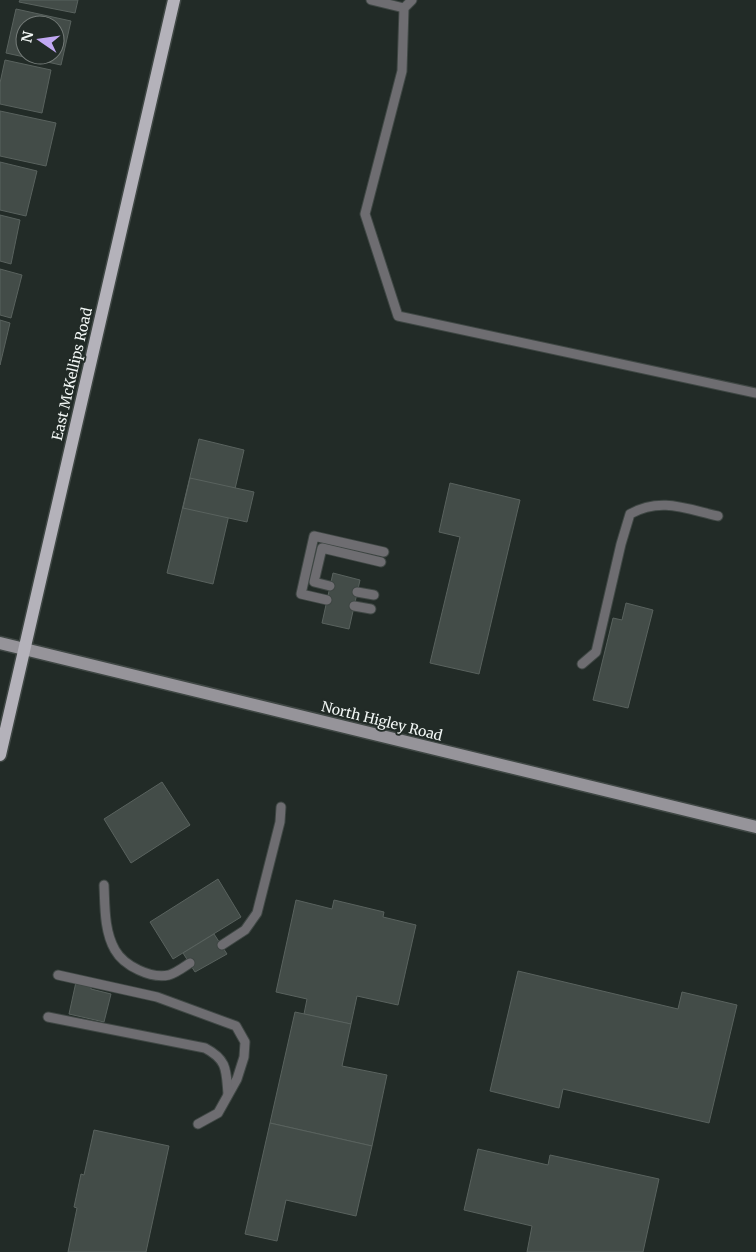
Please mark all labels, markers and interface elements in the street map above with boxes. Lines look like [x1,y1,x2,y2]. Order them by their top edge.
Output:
north arrow [15,15,65,65]
text: N [17,30,37,44]
street label: East McKellips Road [48,305,96,442]
street label: North Higley Road [320,697,445,745]

